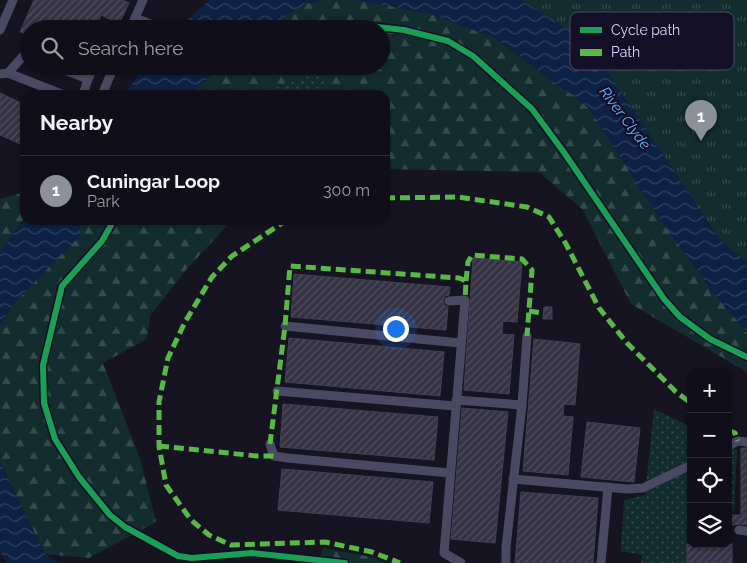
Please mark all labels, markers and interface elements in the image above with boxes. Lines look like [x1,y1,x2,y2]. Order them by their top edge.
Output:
legend [570,12,734,70]
search box [20,20,390,75]
text: Cycle path [611,22,680,38]
icon: search [38,34,66,62]
text: Search here [78,37,184,59]
text: Path [611,44,640,60]
water label: River Clyde [596,83,654,153]
pin: 1 [685,100,717,141]
text: Nearby [40,110,113,135]
text: Cuningar Loop [87,170,220,192]
text: 1 [52,181,60,200]
text: 300 m [323,181,370,200]
text: Park [87,192,120,211]
your location [383,316,409,342]
map controls [687,368,732,548]
button: + [687,368,732,413]
button: − [687,413,732,458]
button: locate [687,458,732,503]
button: layers [687,503,732,548]

